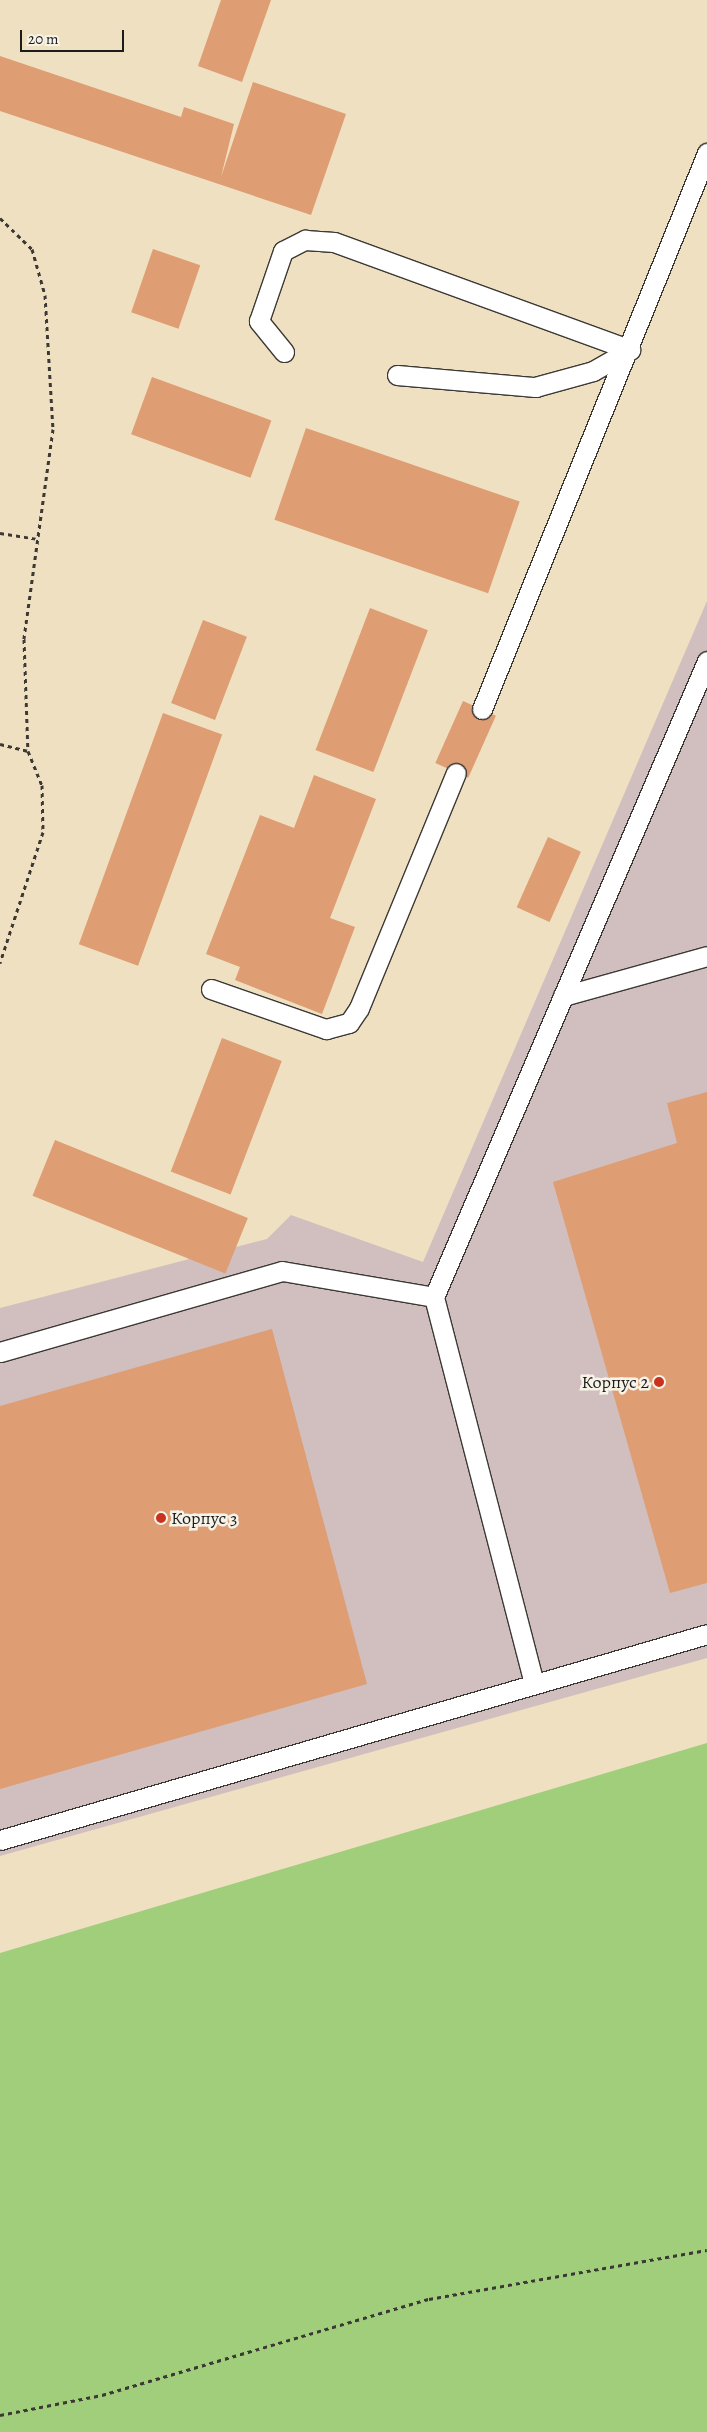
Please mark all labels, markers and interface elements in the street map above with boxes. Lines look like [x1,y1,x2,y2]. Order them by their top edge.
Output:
scale bar [22,20,126,52]
text: 20 m [28,29,59,49]
place label: Корпус 2 [581,1371,649,1393]
marker: Корпус 2 [653,1376,665,1388]
place label: Корпус 3 [171,1507,237,1529]
marker: Корпус 3 [155,1512,167,1524]

